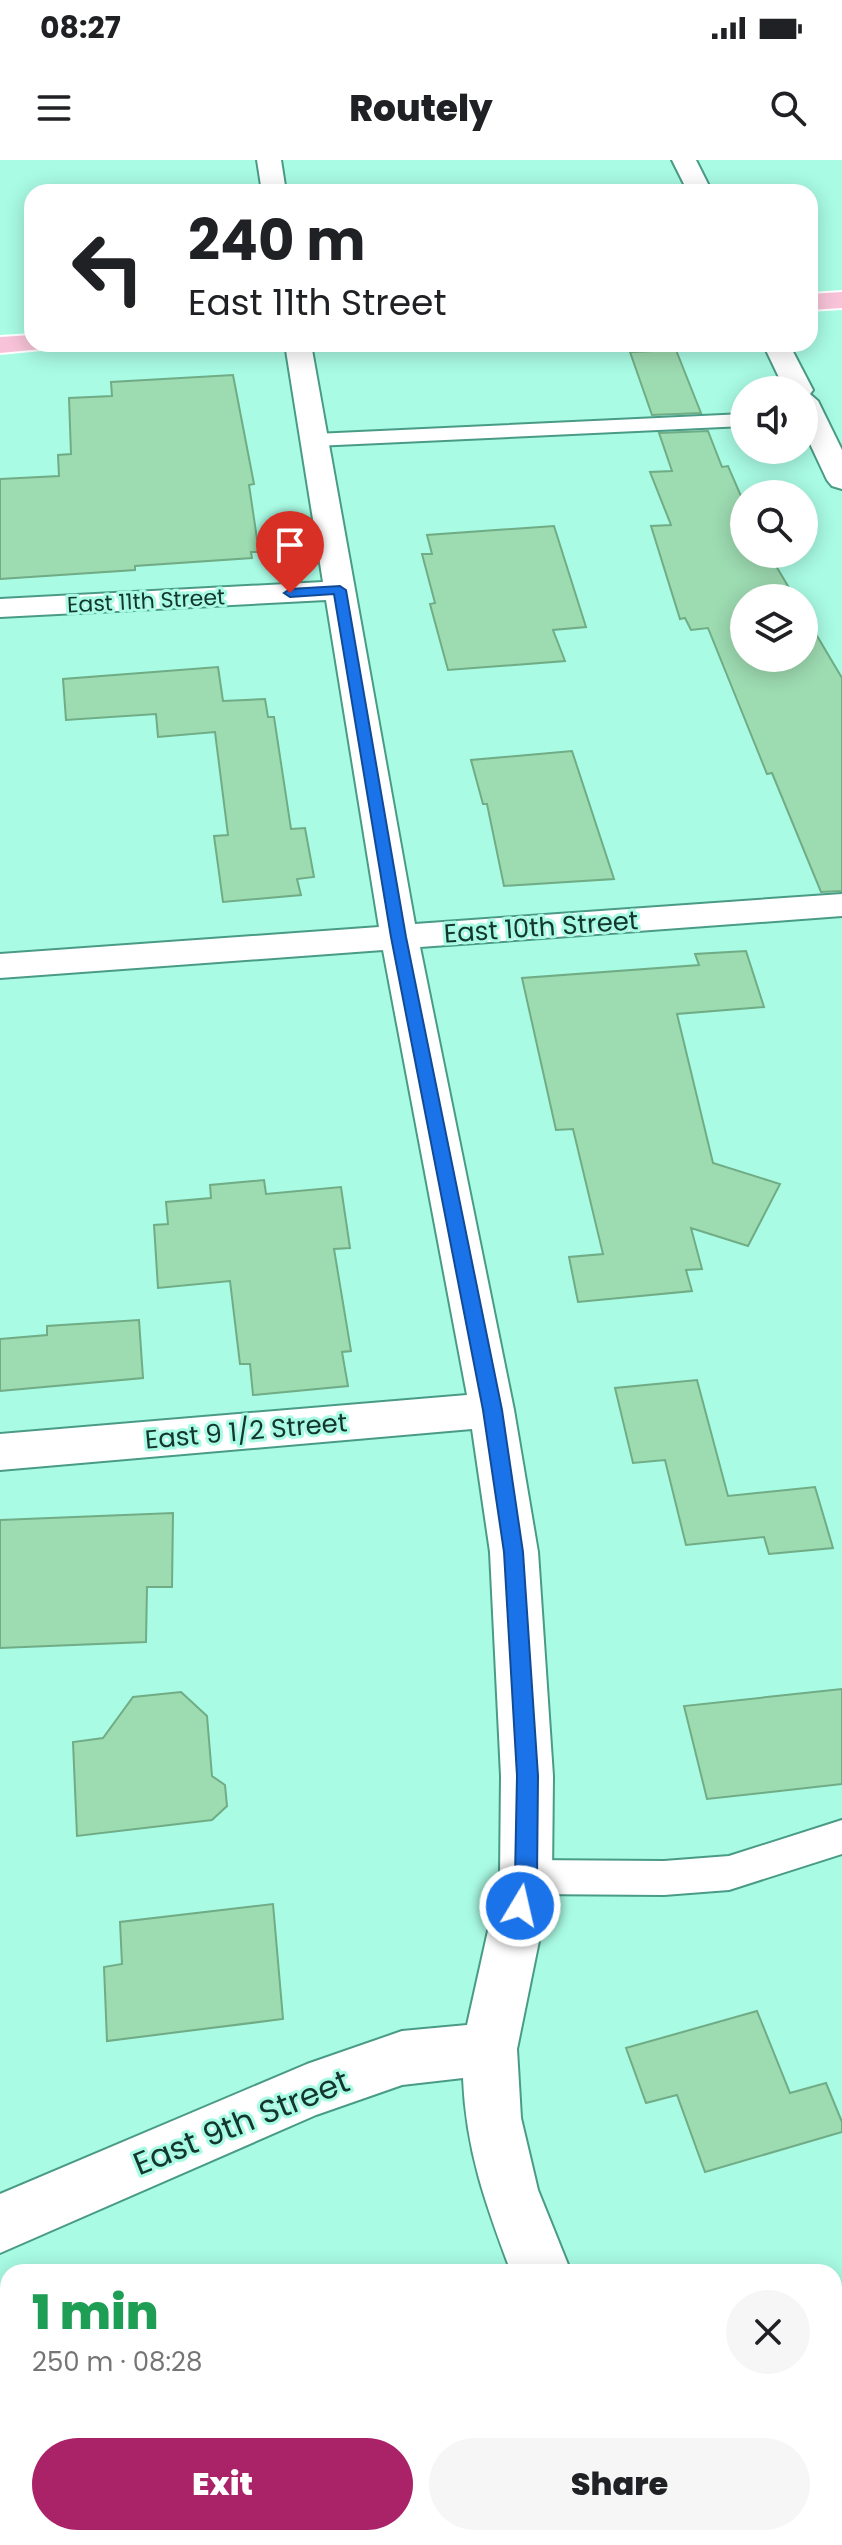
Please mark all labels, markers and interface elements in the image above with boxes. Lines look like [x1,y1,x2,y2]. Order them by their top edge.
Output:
text: 08:27 [40,6,121,49]
text: Routely [349,83,493,134]
icon: menu [32,86,76,130]
icon: search [766,86,810,130]
text: 240 m [188,201,366,280]
icon: left [56,216,160,320]
text: East 11th Street [188,277,447,328]
map controls [730,376,818,672]
button: sound [730,376,818,464]
button: search [730,480,818,568]
pin [256,511,324,593]
icon: arrive [268,523,312,567]
street label: East 11th Street [66,581,226,621]
button: layers [730,584,818,672]
street label: East 10th Street [443,902,639,952]
street label: East 9 1/2 Street [143,1404,349,1458]
position arrow [478,1864,562,1948]
street label: East 9th Street [126,2058,356,2186]
text: 1 min [32,2279,159,2346]
button: close [726,2290,810,2374]
text: 250 m · 08:28 [32,2344,202,2380]
button: Exit [32,2438,413,2530]
button: Share [429,2438,810,2530]

